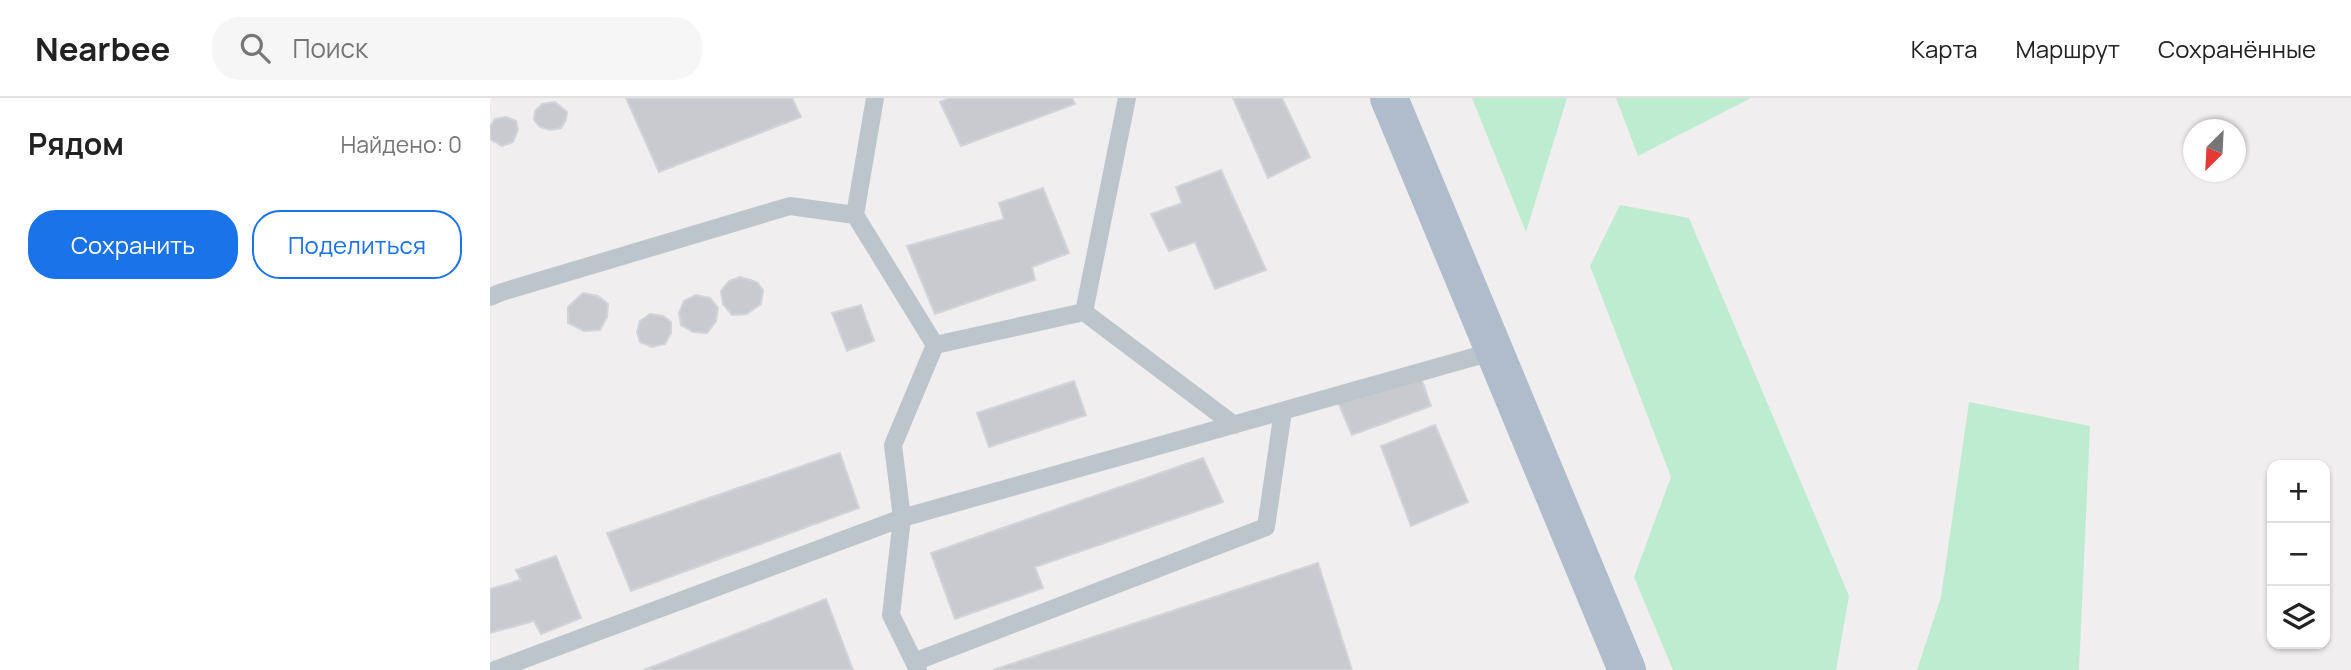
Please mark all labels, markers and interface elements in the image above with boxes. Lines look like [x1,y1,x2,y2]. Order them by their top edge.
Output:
search box [212,17,702,80]
text: Nearbee [35,26,170,71]
icon: search [236,29,274,67]
text: Поиск [292,30,368,66]
text: Карта [1911,32,1978,65]
text: Маршрут [2016,32,2120,65]
text: Сохранённые [2158,32,2316,65]
north arrow [2183,119,2246,182]
text: Рядом [28,123,124,164]
text: Найдено: 0 [340,128,462,160]
button: Сохранить [28,210,238,279]
button: Поделиться [252,210,462,279]
map controls [2267,460,2330,649]
button: + [2267,460,2330,523]
button: − [2267,523,2330,586]
button: layers [2267,586,2330,649]

